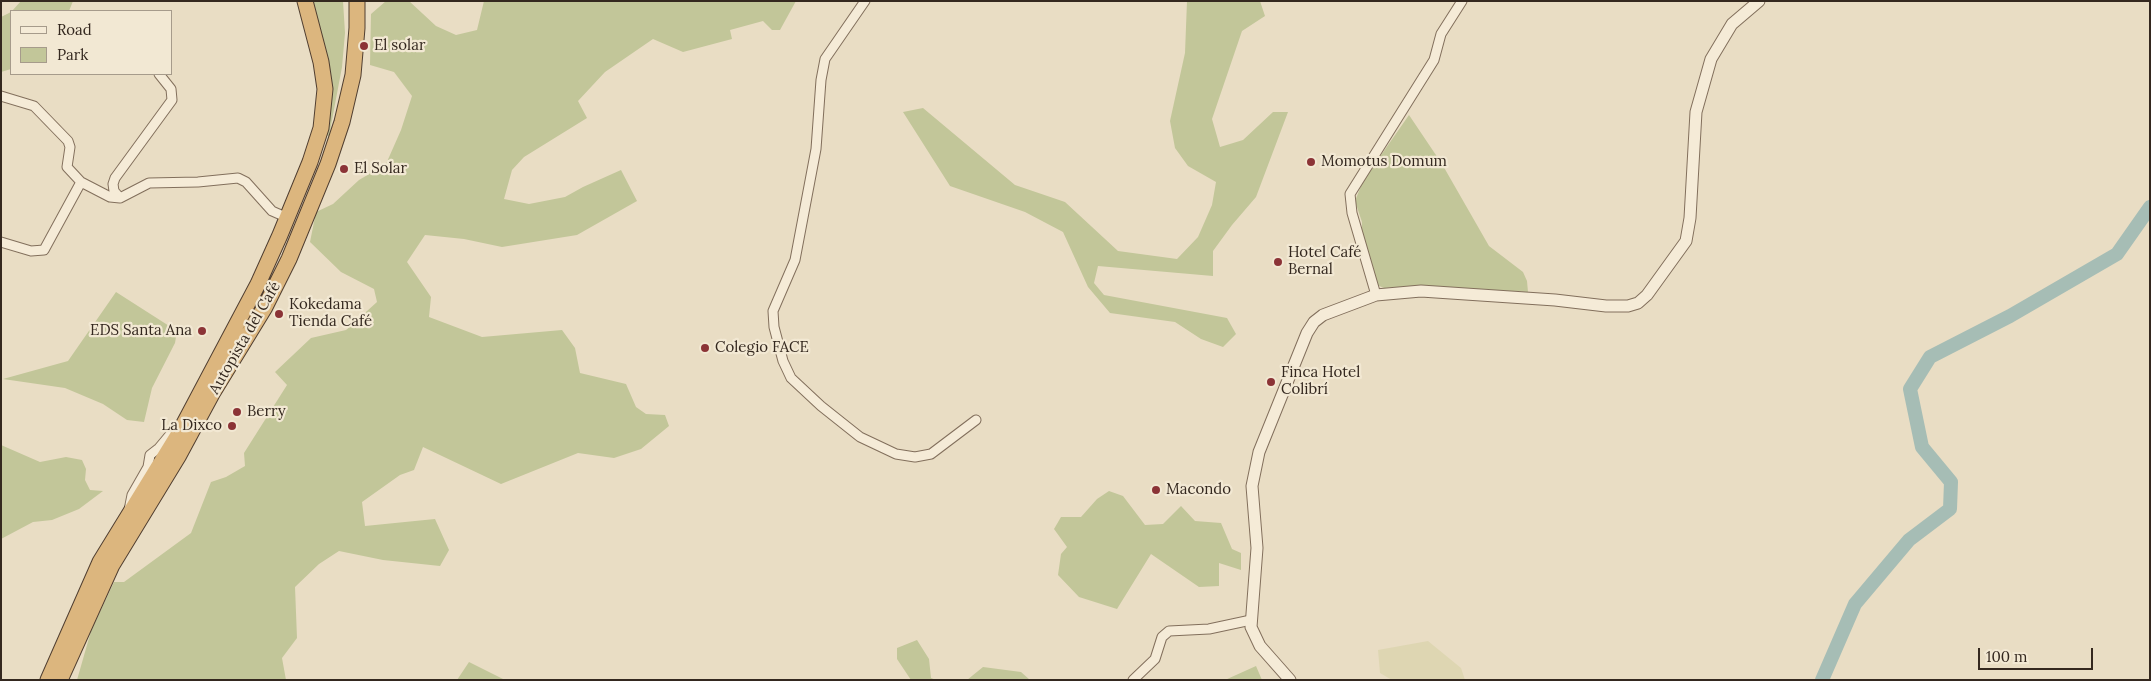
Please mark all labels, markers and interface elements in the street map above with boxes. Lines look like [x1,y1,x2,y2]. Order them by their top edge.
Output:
legend [10,10,172,75]
text: Road [57,20,92,39]
place label: El solar [374,37,425,55]
marker: El solar [358,40,370,52]
text: Park [57,45,88,64]
place label: Momotus Domum [1321,153,1447,171]
marker: Momotus Domum [1305,156,1317,168]
place label: El Solar [354,160,407,178]
marker: El Solar [338,163,350,175]
place label: Hotel Café Bernal [1288,244,1361,279]
marker: Hotel Café Bernal [1272,256,1284,268]
street label: Autopista del Café [205,279,285,397]
place label: Kokedama Tienda Café [289,296,372,331]
marker: Kokedama Tienda Café [273,308,285,320]
place label: EDS Santa Ana [90,322,192,340]
marker: EDS Santa Ana [196,325,208,337]
place label: Colegio FACE [715,339,809,357]
marker: Colegio FACE [699,342,711,354]
place label: Finca Hotel Colibrí [1281,364,1360,399]
marker: Finca Hotel Colibrí [1265,376,1277,388]
place label: Berry [247,403,286,421]
marker: Berry [231,406,243,418]
place label: La Dixco [161,417,222,435]
marker: La Dixco [226,420,238,432]
place label: Macondo [1166,481,1231,499]
marker: Macondo [1150,484,1162,496]
scale bar [1981,638,2096,670]
text: 100 m [1986,647,2027,666]

